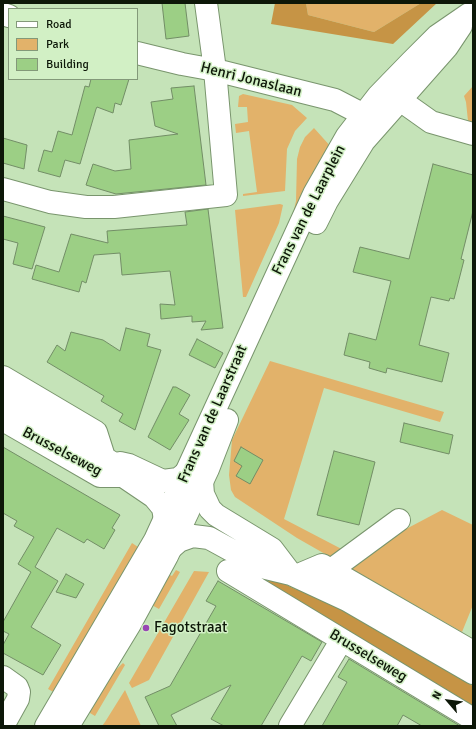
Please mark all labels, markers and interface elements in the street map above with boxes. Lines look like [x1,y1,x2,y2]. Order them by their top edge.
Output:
legend [8,8,138,80]
text: Road [46,17,72,32]
text: Park [46,37,69,52]
text: Building [46,57,89,72]
street label: Henri Jonaslaan [199,59,303,101]
street label: Frans van de Laarplein [268,142,350,278]
street label: Frans van de Laarstraat [174,342,252,486]
street label: Brusselseweg [19,423,105,481]
place label: Fagotstraat [154,619,227,637]
marker: Fagotstraat [141,623,151,633]
street label: Brusselseweg [326,626,410,686]
north arrow [428,681,468,721]
text: N [429,689,444,702]

